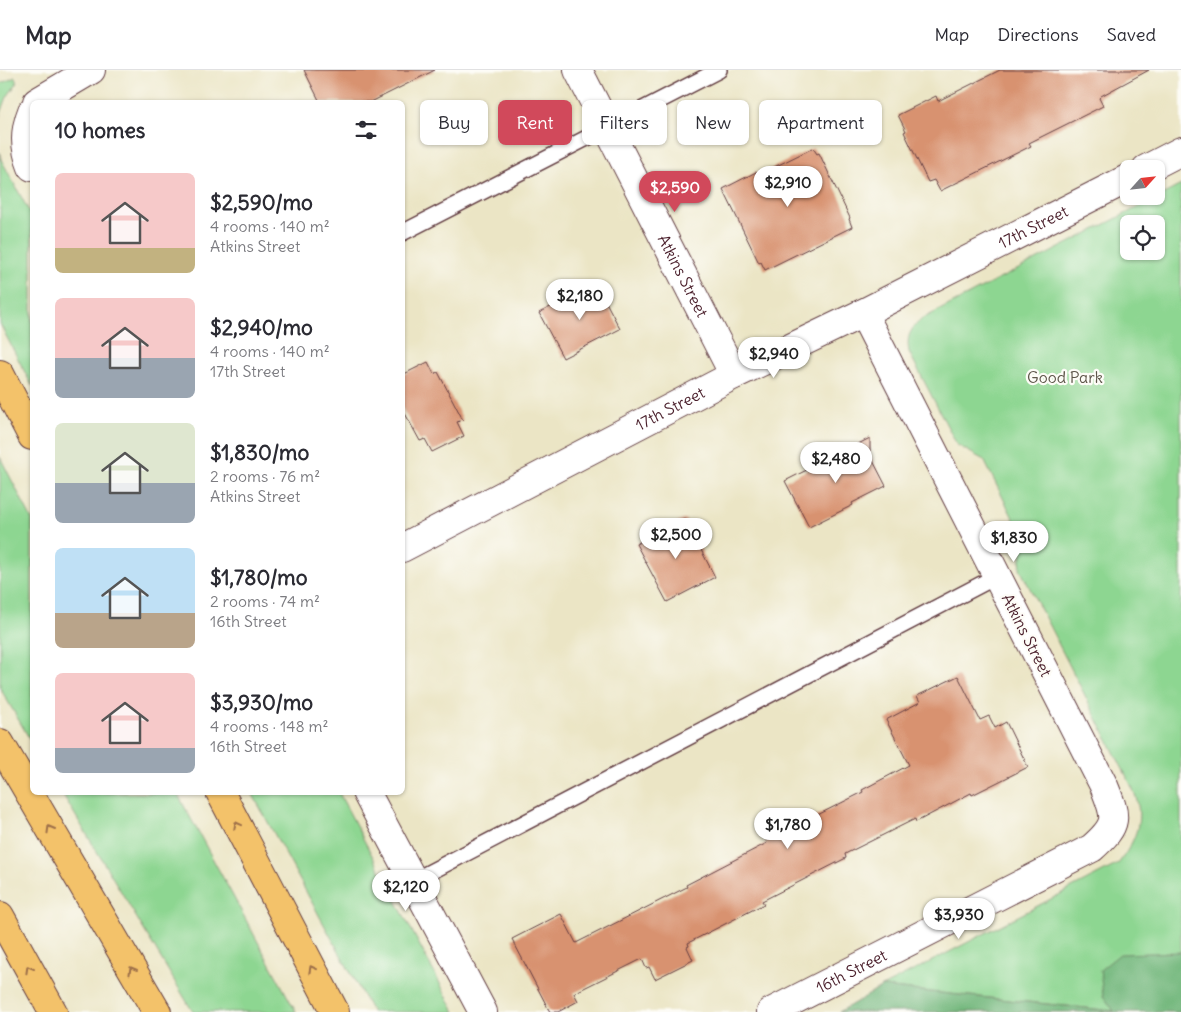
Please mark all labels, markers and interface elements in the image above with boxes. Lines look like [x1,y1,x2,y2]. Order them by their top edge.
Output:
text: Map [25,20,72,50]
text: Map [934,23,969,46]
text: Directions [997,23,1079,46]
text: Saved [1107,23,1156,46]
chip: Buy [420,100,488,145]
chip: Rent [498,100,572,145]
chip: Filters [582,100,667,145]
chip: New [677,100,749,145]
chip: Apartment [759,100,882,145]
icon: filters [352,116,380,144]
text: 10 homes [55,117,145,144]
north arrow [1120,160,1165,205]
map controls [1120,160,1165,260]
pin: $2,910 [747,166,829,208]
pin: $2,590 [634,170,716,213]
text: $2,910 [764,172,812,192]
text: $2,590 [650,177,700,197]
text: $2,590/mo [210,189,313,216]
icon: home [95,193,155,253]
street label: 17th Street [995,201,1072,253]
button: locate [1120,215,1165,260]
text: 4 rooms · 140 m² [210,216,330,236]
street label: Atkins Street [654,231,713,321]
text: Atkins Street [210,236,300,256]
pin: $2,180 [539,278,621,321]
text: $2,180 [557,285,603,305]
text: $2,940/mo [210,314,313,341]
icon: home [95,318,155,378]
pin: $2,940 [733,336,815,379]
text: 4 rooms · 140 m² [210,341,330,361]
text: $2,940 [749,343,799,363]
text: 17th Street [210,361,285,381]
park label: Good Park [1027,367,1103,387]
street label: 17th Street [632,382,708,435]
text: $1,830/mo [210,439,309,466]
pin: $2,480 [795,442,877,484]
icon: home [95,443,155,503]
text: $2,480 [811,448,861,468]
text: 2 rooms · 76 m² [210,466,320,486]
text: Atkins Street [210,486,300,506]
pin: $2,500 [635,518,717,560]
pin: $1,830 [973,520,1055,563]
text: $2,500 [650,524,702,544]
text: $1,830 [990,527,1038,547]
text: $1,780/mo [210,564,308,591]
icon: home [95,568,155,628]
street label: Atkins Street [998,590,1057,680]
text: 2 rooms · 74 m² [210,591,320,611]
text: 16th Street [210,611,287,631]
text: $3,930/mo [210,689,313,716]
icon: home [95,693,155,753]
text: 4 rooms · 148 m² [210,716,329,736]
text: 16th Street [210,736,287,756]
pin: $1,780 [747,808,829,850]
text: $1,780 [765,814,811,834]
one-way arrow [233,821,243,830]
one-way arrow [47,826,57,835]
pin: $2,120 [365,870,447,912]
text: $2,120 [383,876,429,896]
pin: $3,930 [918,898,1000,940]
text: $3,930 [934,904,984,924]
street label: 16th Street [812,944,890,997]
one-way arrow [309,965,319,974]
one-way arrow [25,966,35,975]
one-way arrow [129,966,139,975]

